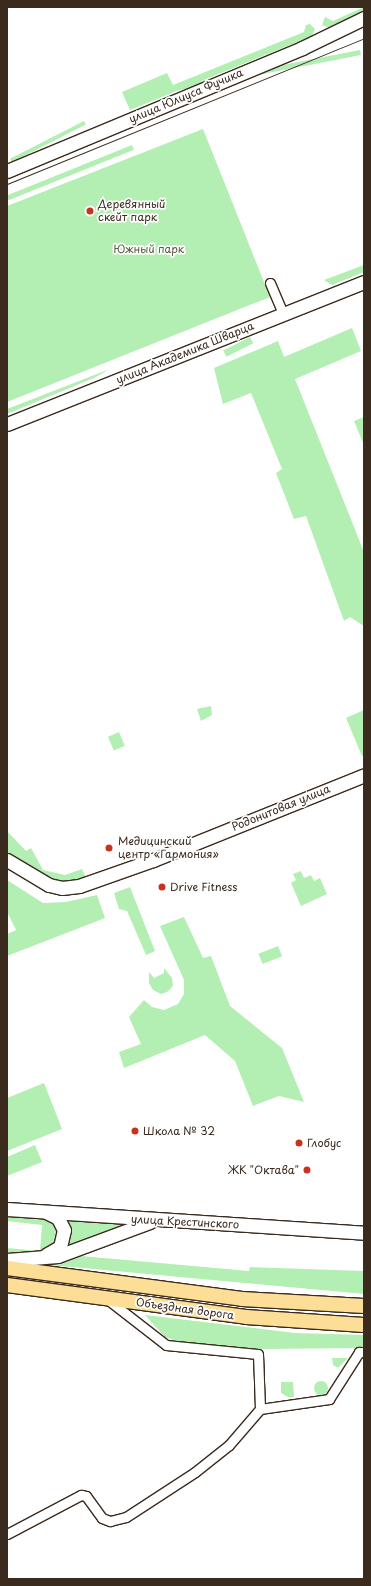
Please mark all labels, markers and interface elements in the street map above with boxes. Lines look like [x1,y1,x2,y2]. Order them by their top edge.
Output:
street label: улица Юлиуса Фучика [126,66,246,126]
place label: Деревянный скейт парк [98,198,166,224]
marker: Деревянный скейт парк [85,206,95,216]
park label: Южный парк [113,242,185,256]
street label: улица Академика Шварца [113,319,257,387]
street label: Родонитовая улица [230,782,332,834]
place label: Медицинский центр «Гармония» [118,835,219,861]
marker: Медицинский центр «Гармония» [103,842,115,854]
place label: Drive Fitness [170,880,238,894]
marker: Drive Fitness [157,882,167,892]
place label: Школа № 32 [143,1124,215,1138]
marker: Школа № 32 [130,1126,140,1136]
place label: Глобус [307,1136,341,1150]
marker: Глобус [294,1138,304,1148]
place label: ЖК "Октава" [227,1163,299,1177]
marker: ЖК "Октава" [302,1165,312,1175]
street label: улица Крестинского [130,1213,240,1231]
street label: Объездная дорога [135,1296,235,1322]

